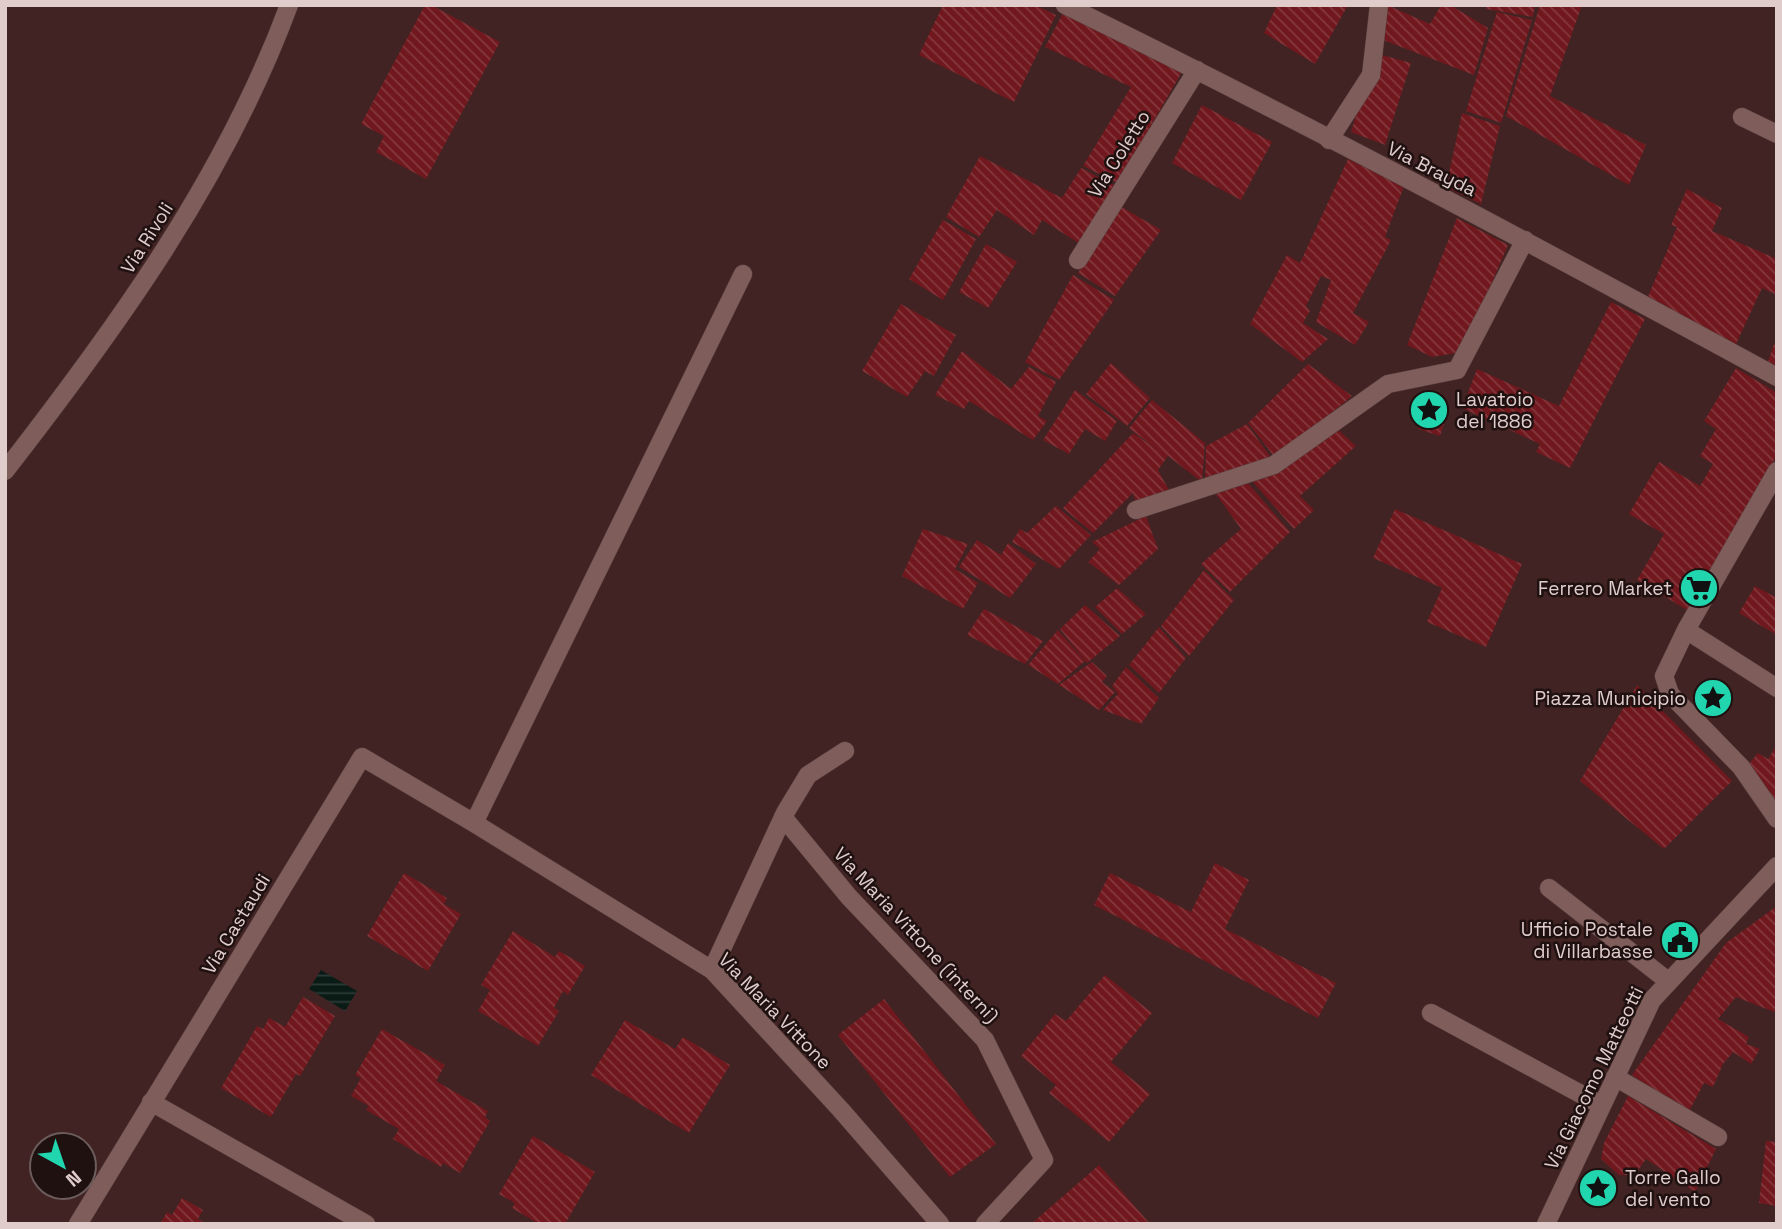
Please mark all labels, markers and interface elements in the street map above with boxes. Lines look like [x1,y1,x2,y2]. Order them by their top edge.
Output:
street label: Via Coletto [1082,106,1156,202]
street label: Via Brayda [1383,136,1481,202]
street label: Via Rivoli [115,198,179,278]
place label: Lavatoio del 1886 [1456,387,1534,434]
place icon: Lavatoio del 1886 [1408,389,1450,431]
supermarket icon: Ferrero Market [1678,567,1720,609]
place label: Ferrero Market [1538,576,1672,601]
place icon: Piazza Municipio [1692,677,1734,719]
place label: Piazza Municipio [1534,686,1686,711]
street label: Via Maria Vittone (interni) [828,842,1004,1028]
street label: Via Castaudi [196,869,276,979]
place label: Ufficio Postale di Villarbasse [1521,917,1653,964]
public building icon: Ufficio Postale di Villarbasse [1659,919,1701,961]
street label: Via Maria Vittone [713,947,837,1075]
street label: Via Giacomo Matteotti [1539,982,1649,1174]
north arrow [28,1131,98,1201]
text: N [61,1165,87,1192]
place label: Torre Gallo del vento [1625,1165,1721,1212]
place icon: Torre Gallo del vento [1577,1167,1619,1209]

